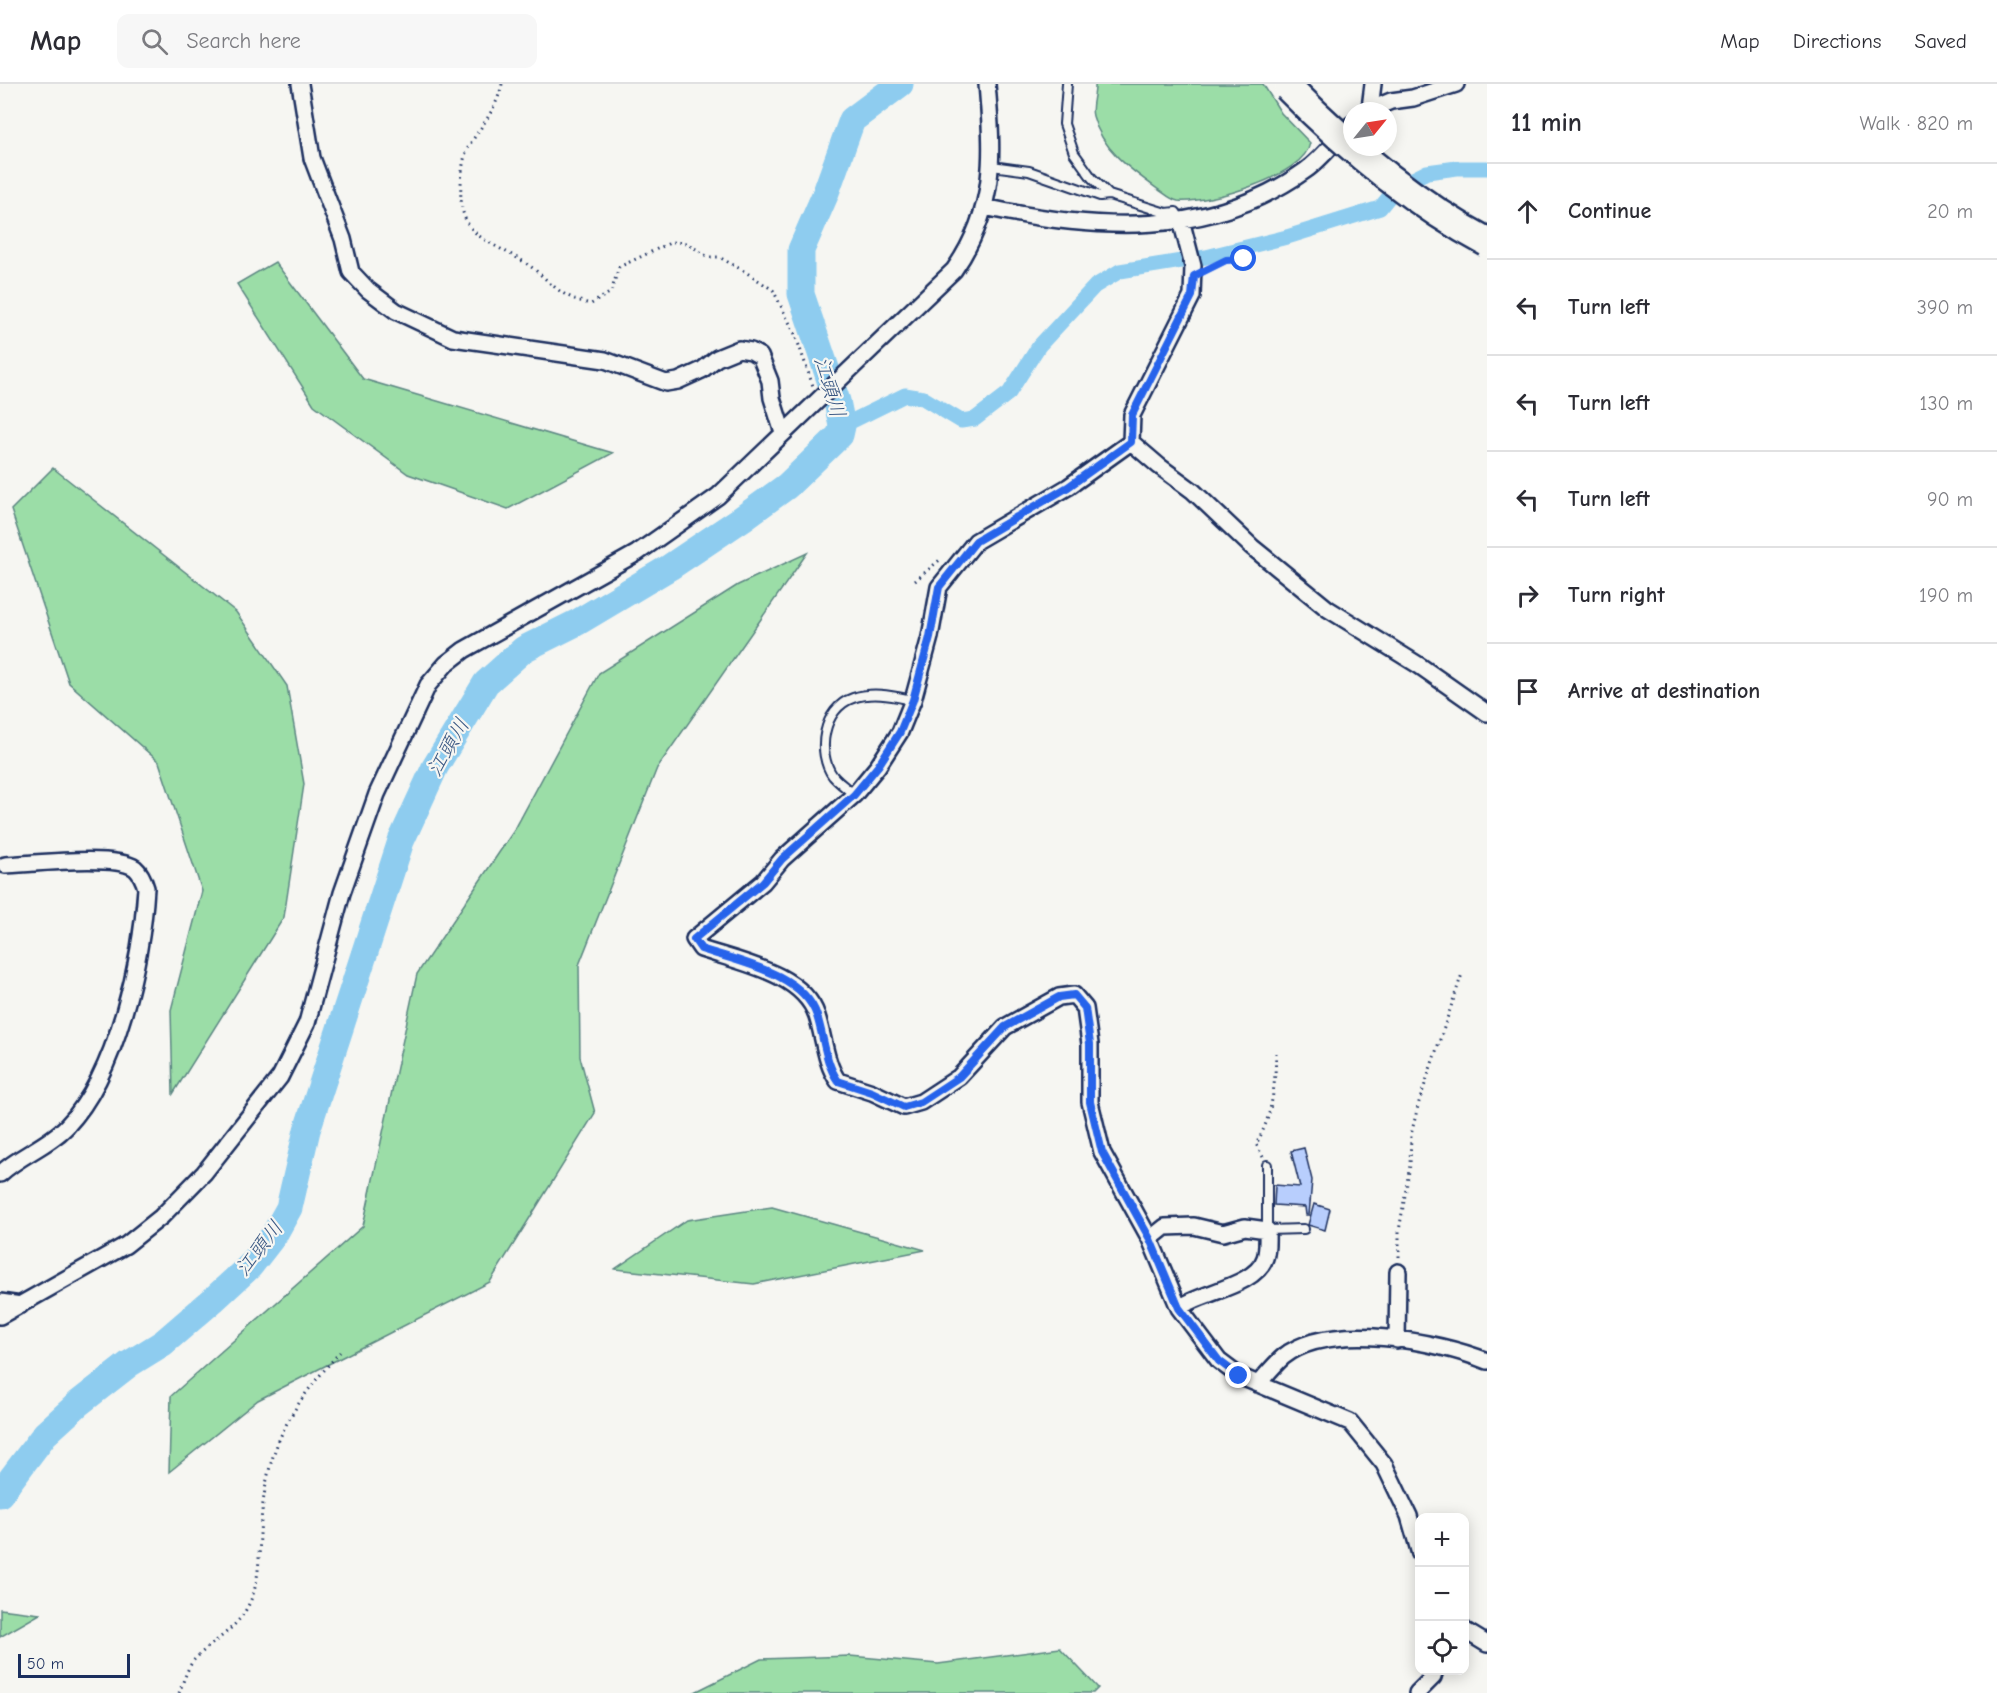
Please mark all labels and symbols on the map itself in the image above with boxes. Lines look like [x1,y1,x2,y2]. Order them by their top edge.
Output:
north arrow [1343,102,1397,156]
route start [1230,245,1256,271]
water label: 江頭川 [810,353,850,421]
water label: 江頭川 [422,714,474,780]
water label: 江頭川 [230,1216,288,1280]
route end [1225,1362,1251,1388]
scale bar [18,1651,130,1678]

